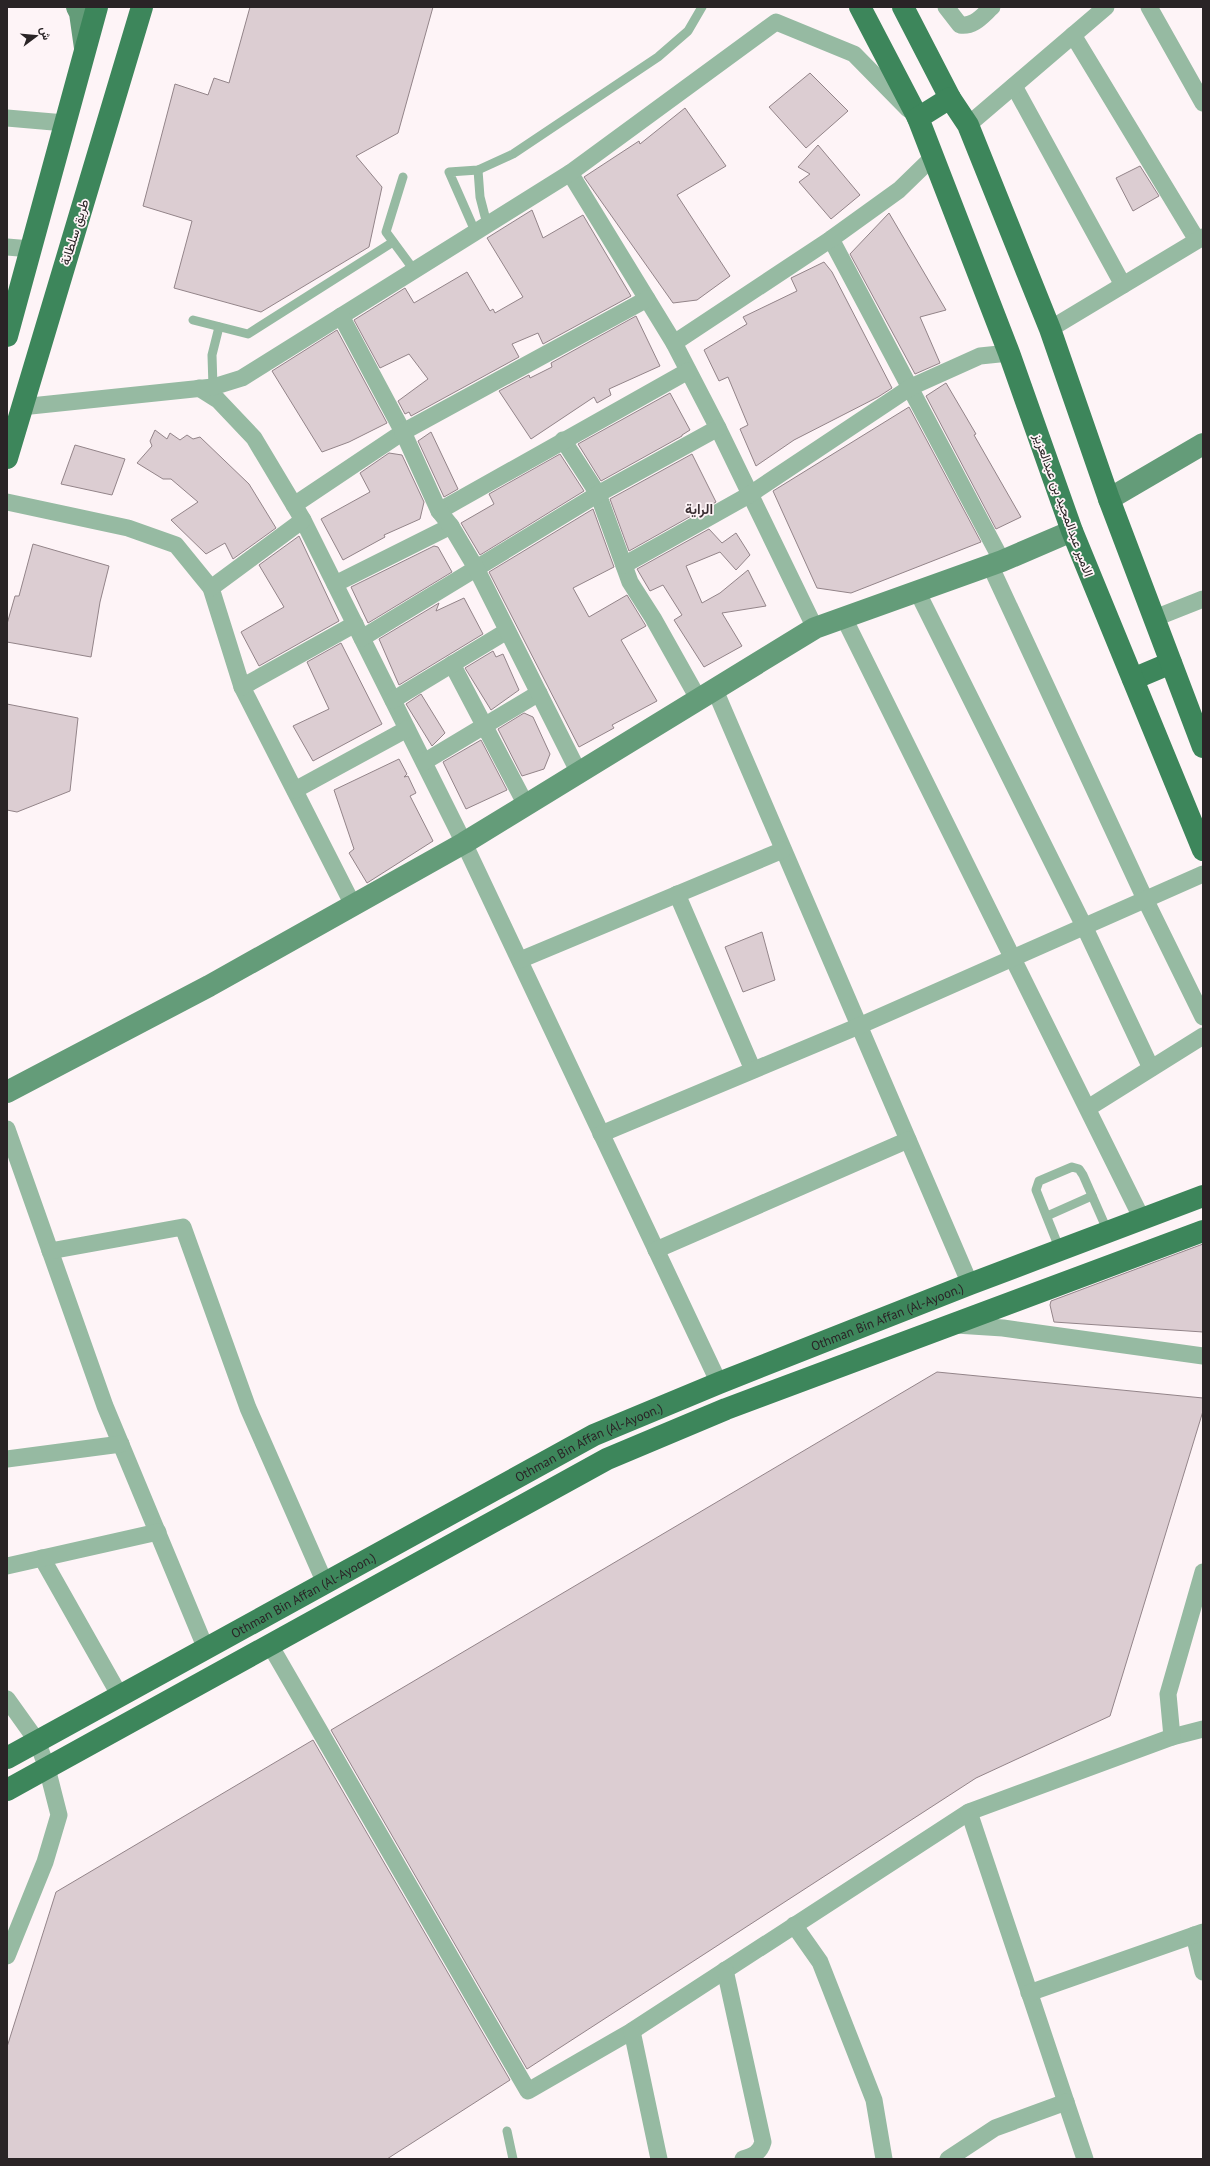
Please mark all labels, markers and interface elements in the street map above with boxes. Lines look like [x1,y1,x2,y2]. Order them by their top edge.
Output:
north arrow [16,16,56,56]
text: ش [37,25,54,42]
street label: طريق سلطانة [56,197,93,267]
street label: الامير عبدالمجيد بن عبدالعزيز [1029,430,1097,579]
district label: الراية [685,500,713,518]
street label: Othman Bin Affan (Al-Ayoon.) [808,1279,966,1355]
street label: Othman Bin Affan (Al-Ayoon.) [512,1399,665,1486]
street label: Othman Bin Affan (Al-Ayoon.) [228,1549,379,1642]

